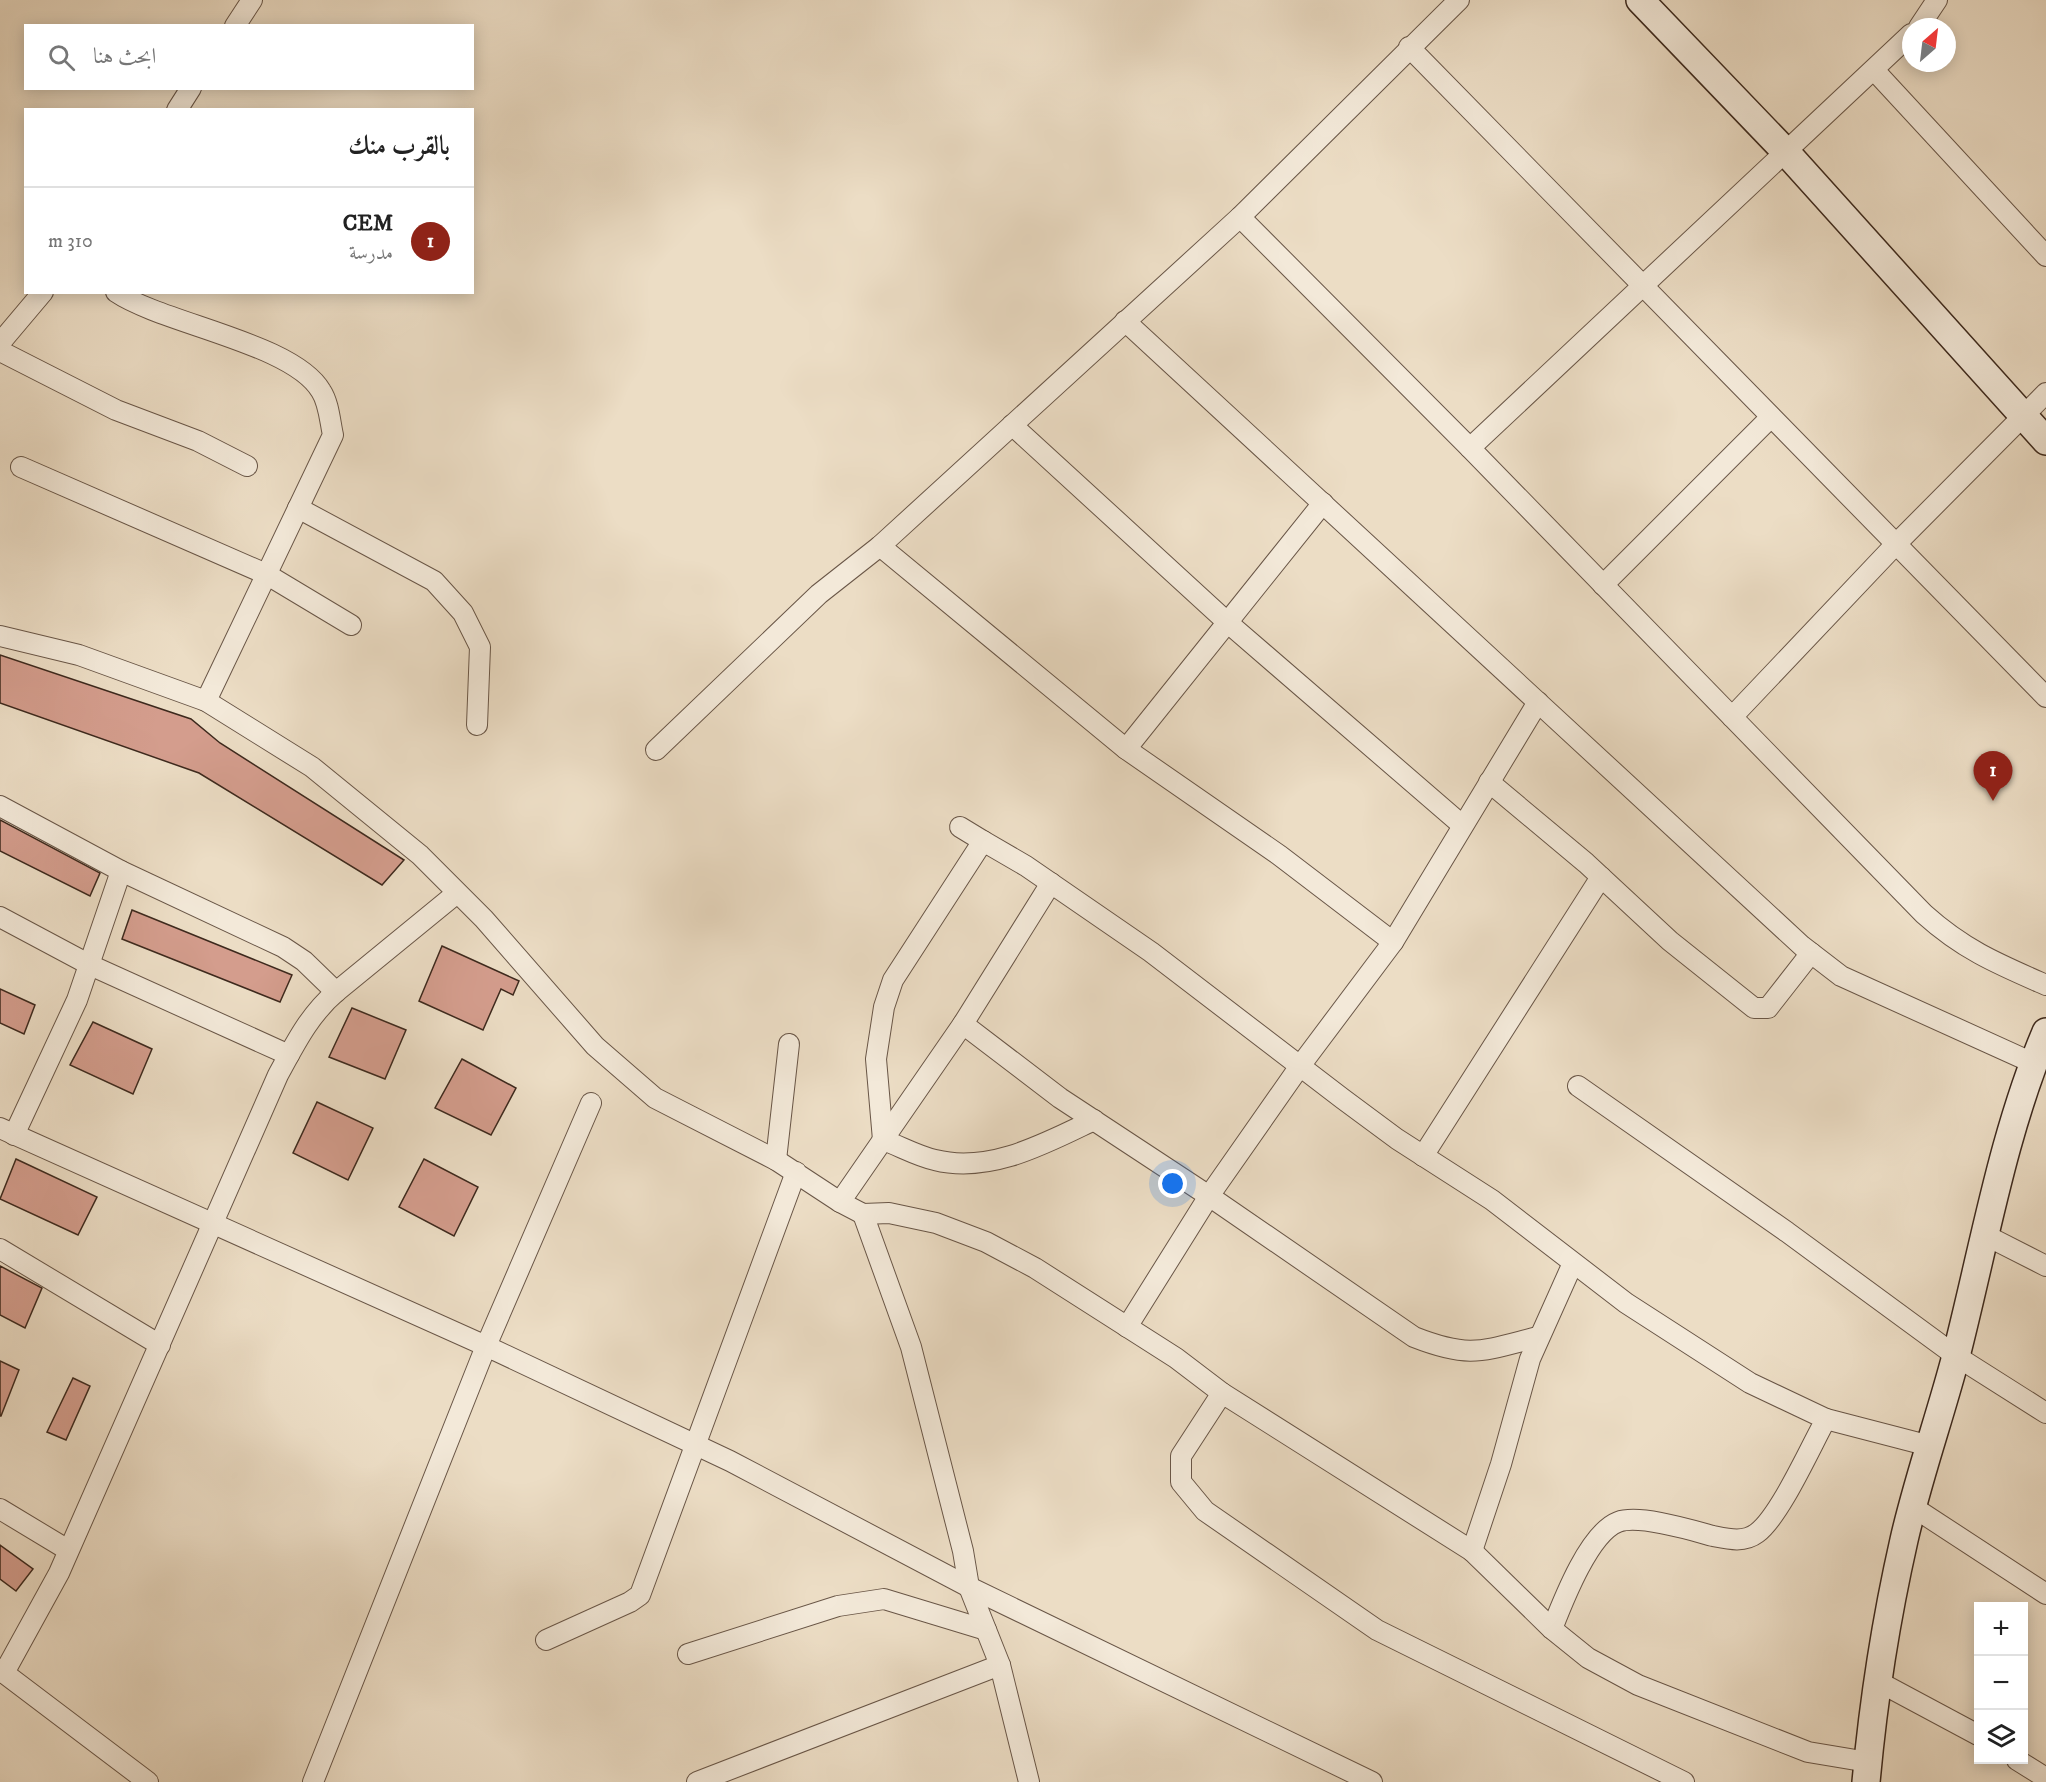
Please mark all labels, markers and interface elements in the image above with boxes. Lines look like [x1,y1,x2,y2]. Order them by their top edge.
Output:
north arrow [1902,18,1956,72]
search box [24,24,474,90]
icon: search [45,41,78,74]
text: ابحث هنا [93,43,156,70]
text: بالقرب منك [348,130,450,163]
text: CEM [343,210,393,237]
text: 310 m [48,229,93,254]
text: 1 [427,229,434,254]
text: مدرسة [349,241,393,266]
pin: 1 [1974,752,2012,801]
your location [1158,1169,1187,1198]
map controls [1974,1602,2028,1764]
button: + [1974,1602,2028,1656]
button: − [1974,1656,2028,1710]
button: layers [1974,1710,2028,1764]

